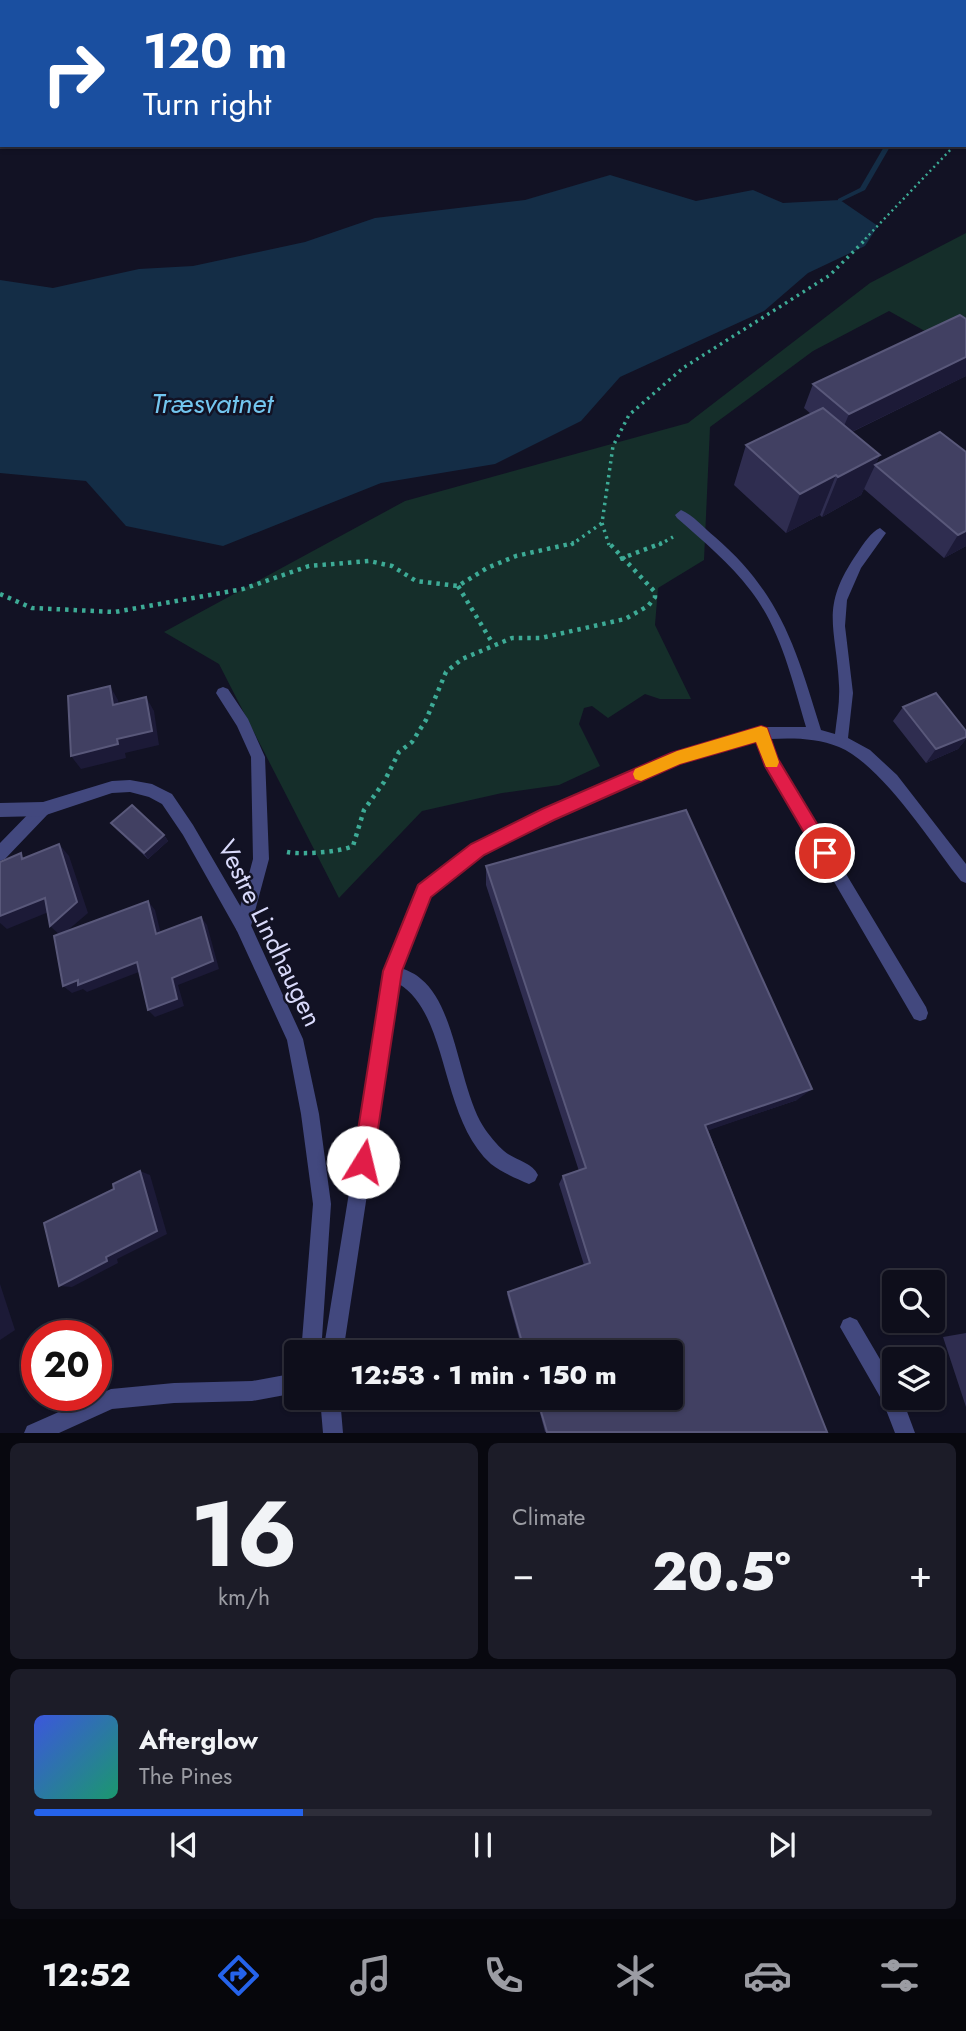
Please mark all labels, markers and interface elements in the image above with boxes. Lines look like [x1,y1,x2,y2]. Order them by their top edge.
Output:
text: 120 m [143,16,287,86]
icon: right [28,28,119,119]
text: Turn right [143,81,272,127]
water label: Træsvatnet [151,383,274,424]
pin [795,823,855,883]
street label: Vestre Lindhaugen [208,833,332,1033]
icon: arrive [806,834,844,872]
position arrow [326,1125,400,1199]
map controls [882,1270,945,1410]
button: search [882,1270,945,1333]
speed limit sign: 20 [21,1320,112,1411]
button: layers [882,1347,945,1410]
text: 12:53 · 1 min · 150 m [350,1356,617,1394]
text: 16 [190,1469,298,1600]
text: Climate [512,1500,585,1534]
text: 20.5° [652,1534,791,1610]
text: − [512,1546,534,1601]
text: + [909,1546,932,1601]
text: km/h [218,1580,270,1614]
text: Afterglow [139,1721,258,1759]
text: The Pines [139,1759,232,1793]
icon: previous [165,1826,203,1864]
icon: pause [464,1826,502,1864]
icon: next [763,1826,801,1864]
icon: directions [214,1951,263,2000]
icon: music [346,1951,395,2000]
icon: phone [479,1951,528,2000]
icon: climate [611,1951,660,2000]
icon: car [743,1951,792,2000]
icon: filters [875,1951,924,2000]
text: 12:52 [42,1952,131,1998]

